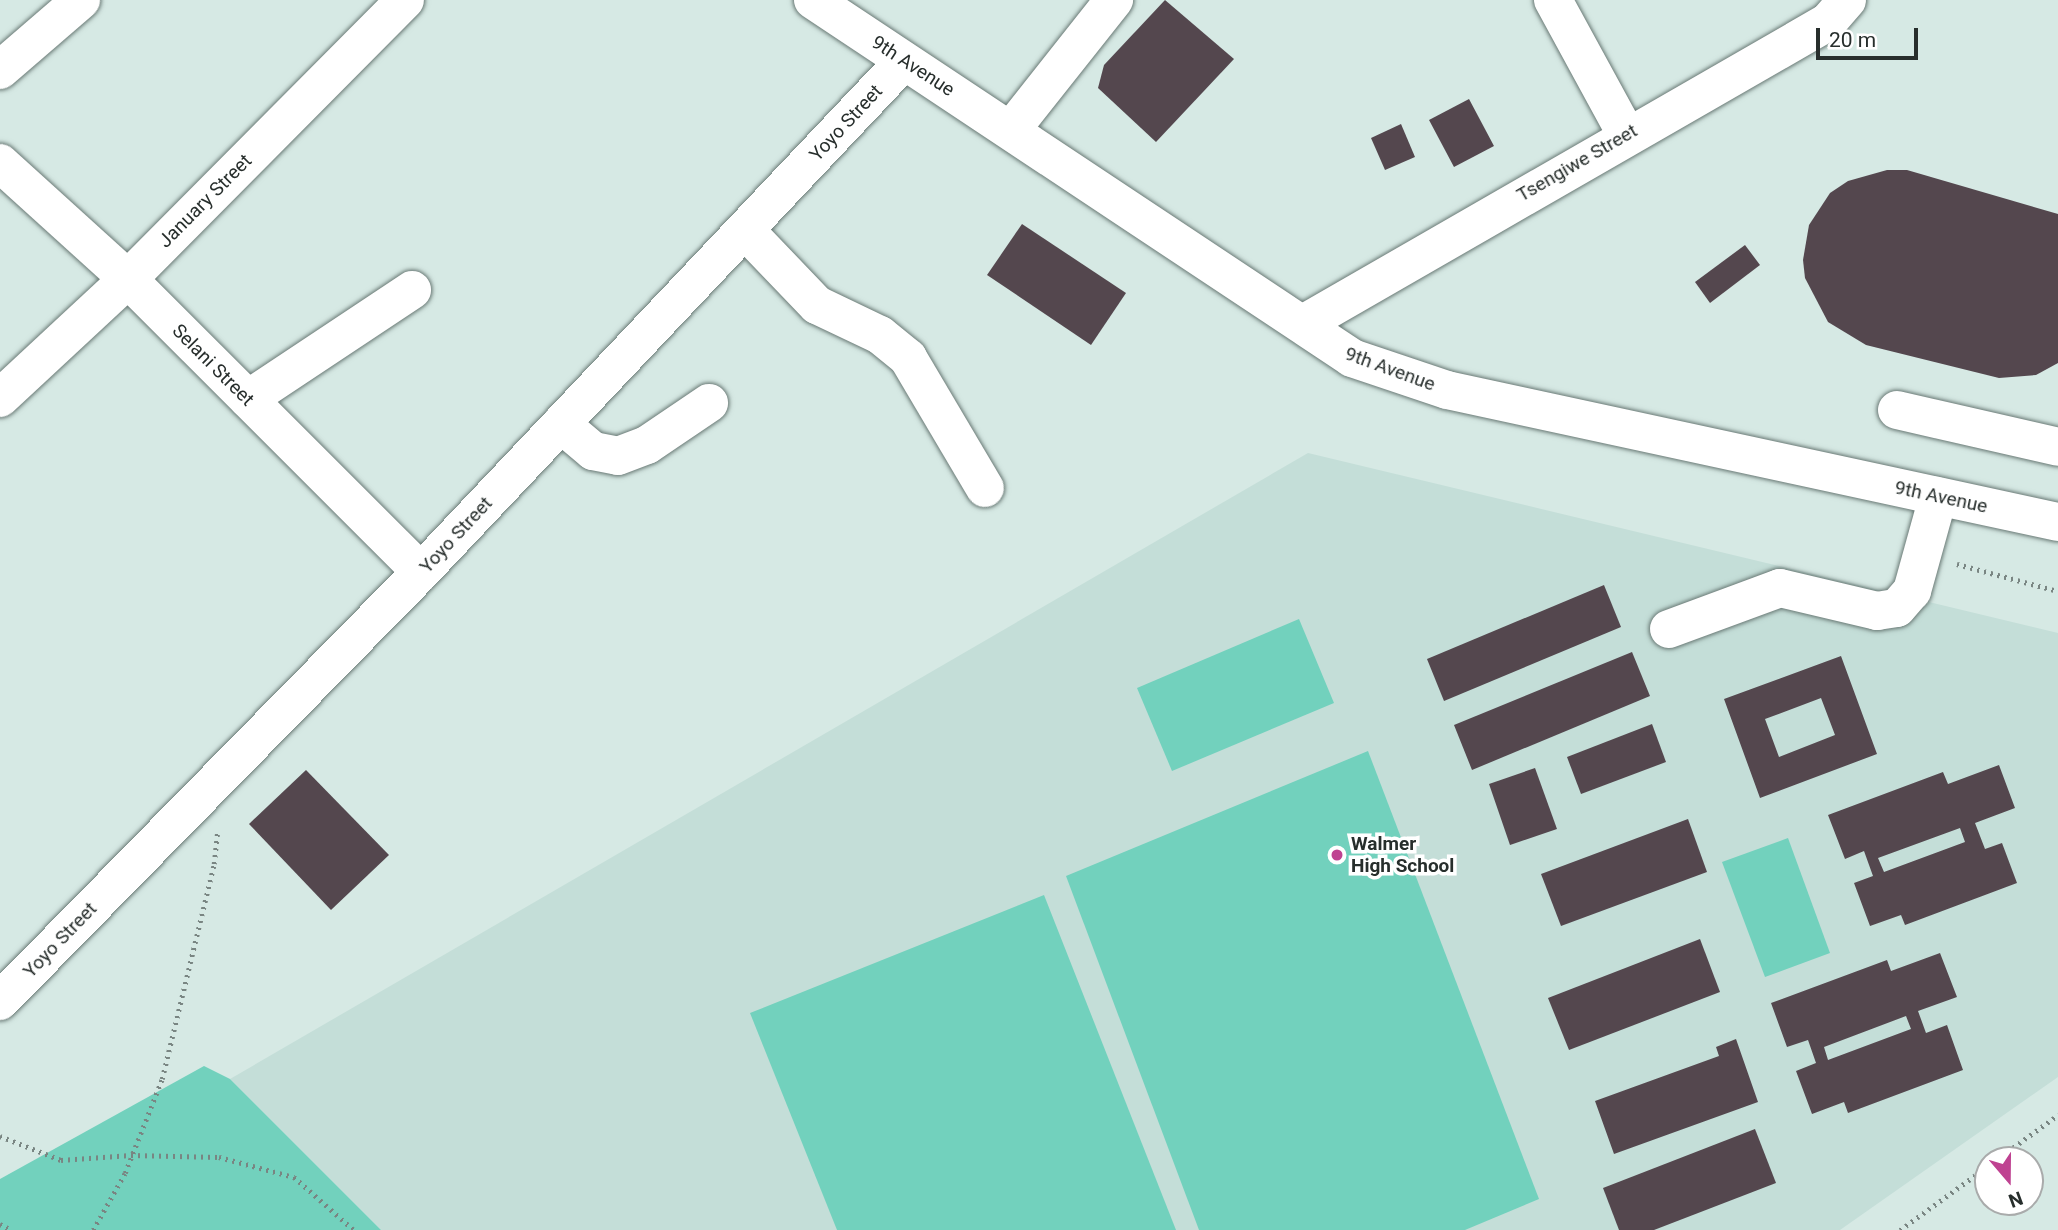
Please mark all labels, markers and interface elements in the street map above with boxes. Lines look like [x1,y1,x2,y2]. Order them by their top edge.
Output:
scale bar [1820,14,1922,58]
text: 20 m [1829,28,1876,52]
street label: 9th Avenue [867,31,959,101]
street label: Yoyo Street [805,80,887,166]
street label: Tsengiwe Street [1513,119,1641,207]
street label: January Street [154,150,256,252]
street label: Selani Street [167,319,259,411]
street label: 9th Avenue [1342,342,1438,396]
street label: 9th Avenue [1893,476,1989,518]
street label: Yoyo Street [415,492,497,578]
place label: Walmer High School [1351,833,1454,877]
marker: Walmer High School [1329,847,1345,863]
street label: Yoyo Street [18,898,102,982]
north arrow [1974,1146,2044,1216]
text: N [2005,1186,2026,1212]

